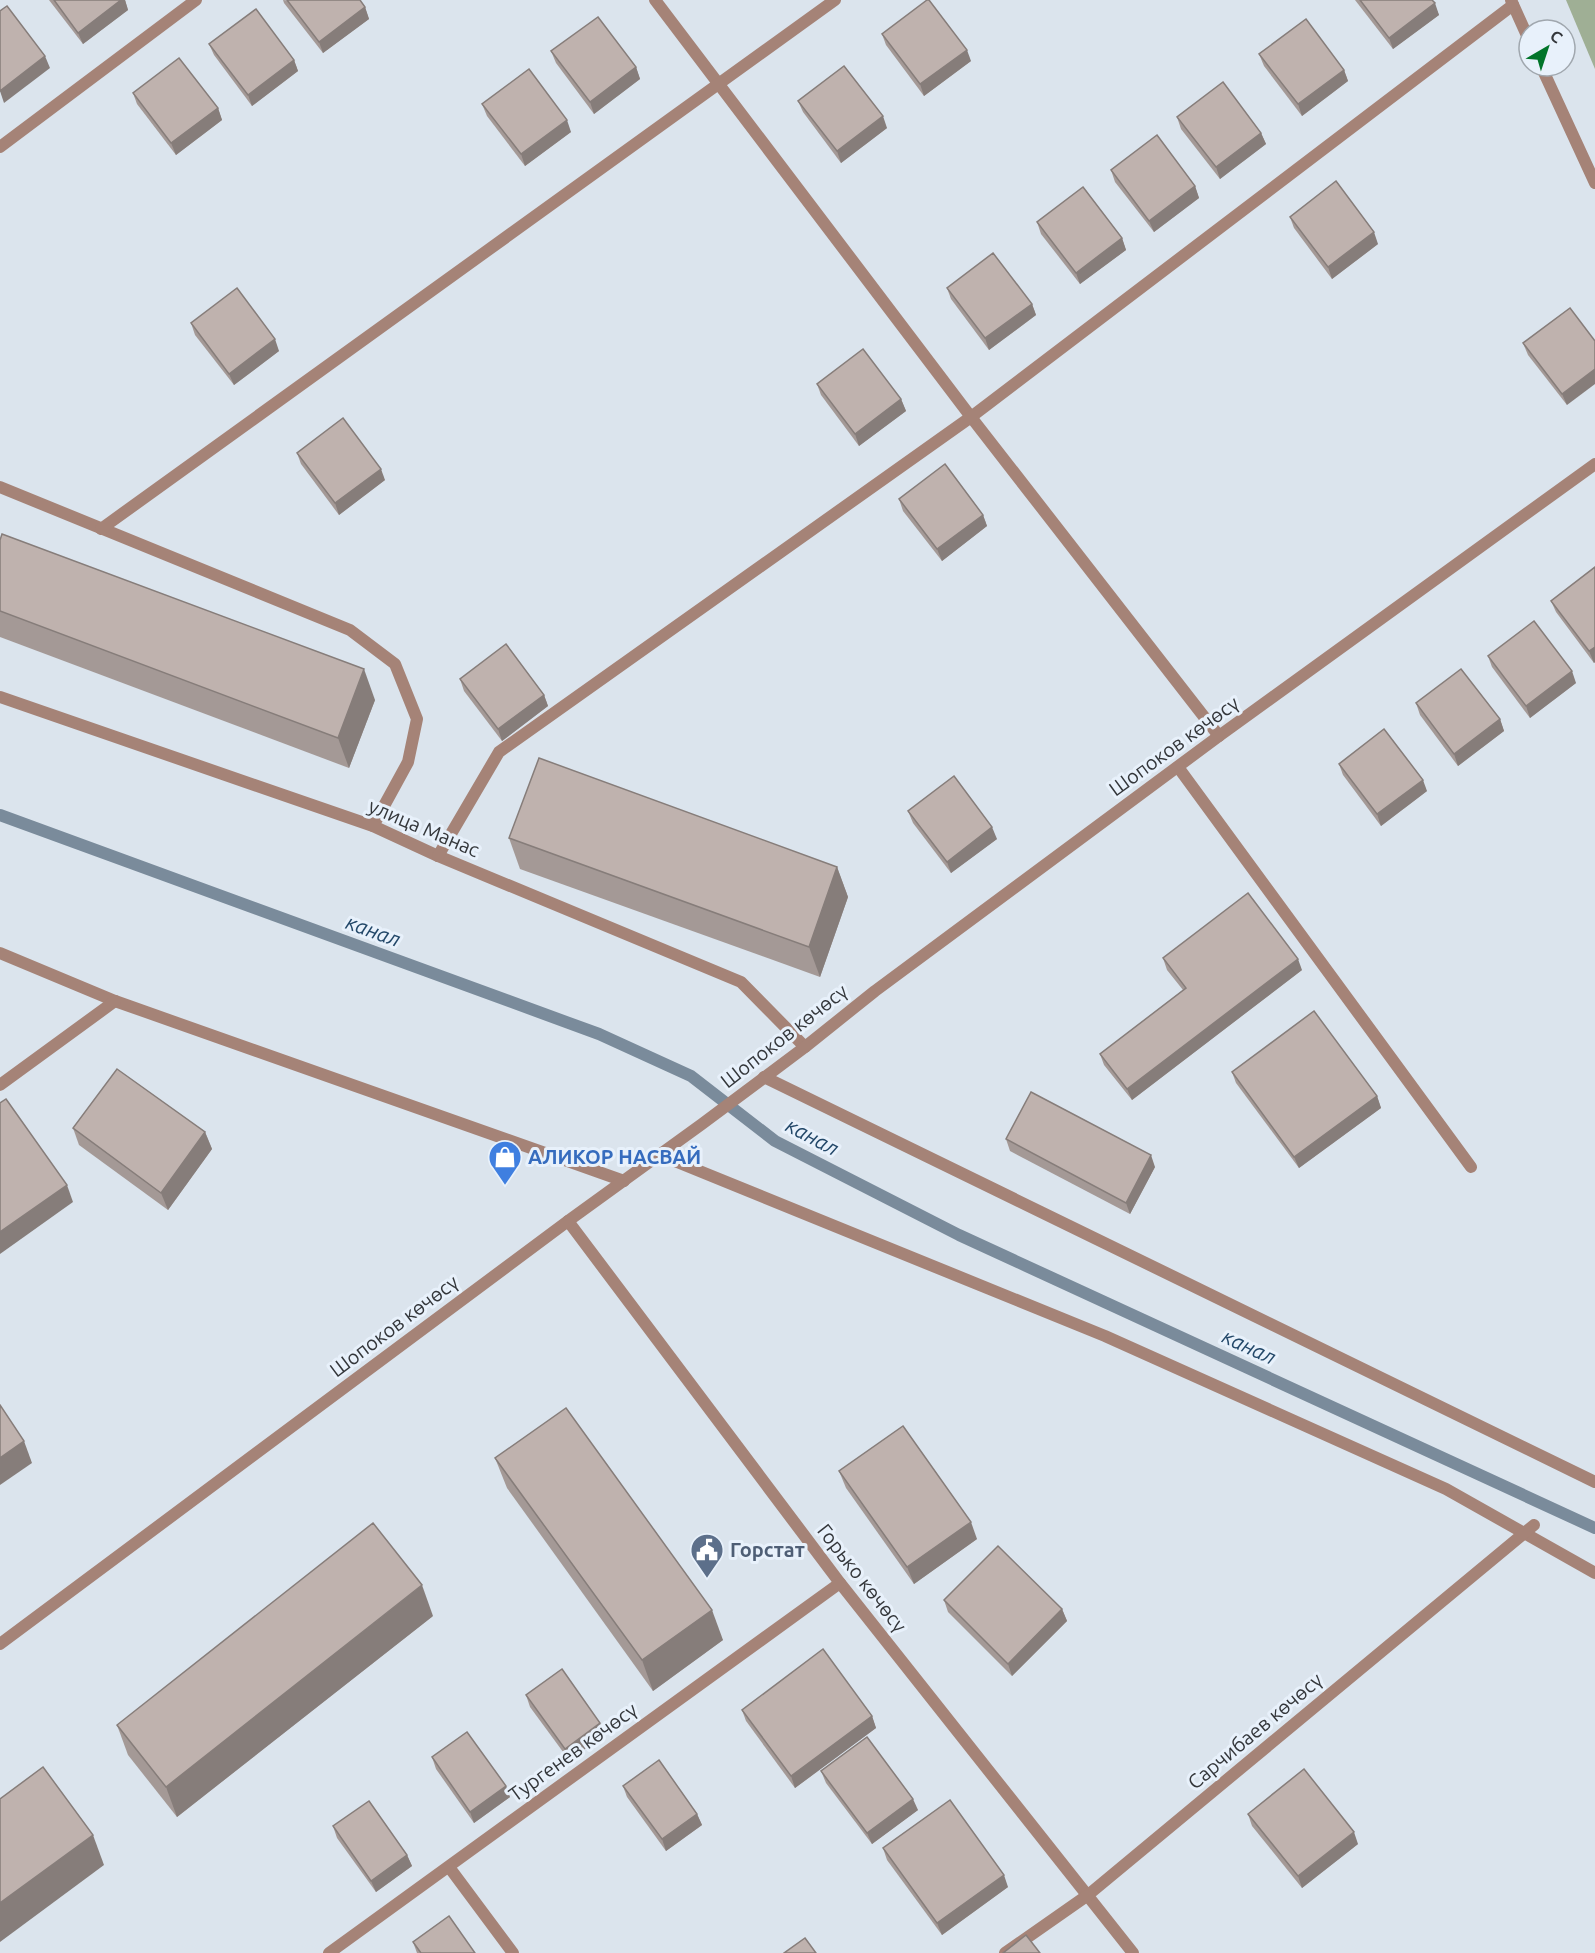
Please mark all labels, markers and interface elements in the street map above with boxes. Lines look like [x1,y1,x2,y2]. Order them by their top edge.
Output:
north arrow [1517,18,1577,78]
text: С [1547,26,1566,47]
street label: Шопоков көчөсү [1104,691,1243,800]
street label: улица Манас [365,794,483,861]
water label: канал [343,909,404,951]
street label: Шопоков көчөсү [716,979,852,1092]
water label: канал [782,1112,843,1160]
shop icon: АЛИКОР НАСВАЙ [487,1139,523,1186]
place label: АЛИКОР НАСВАЙ [528,1145,701,1168]
street label: Шопоков көчөсү [325,1270,463,1381]
water label: канал [1219,1323,1280,1369]
street label: Горько көчөсү [813,1519,912,1637]
public building icon: Горстат [689,1532,725,1579]
place label: Горстат [730,1538,805,1561]
street label: Сарчибаев көчөсү [1183,1668,1327,1794]
street label: Тургенев көчөсү [504,1697,641,1806]

